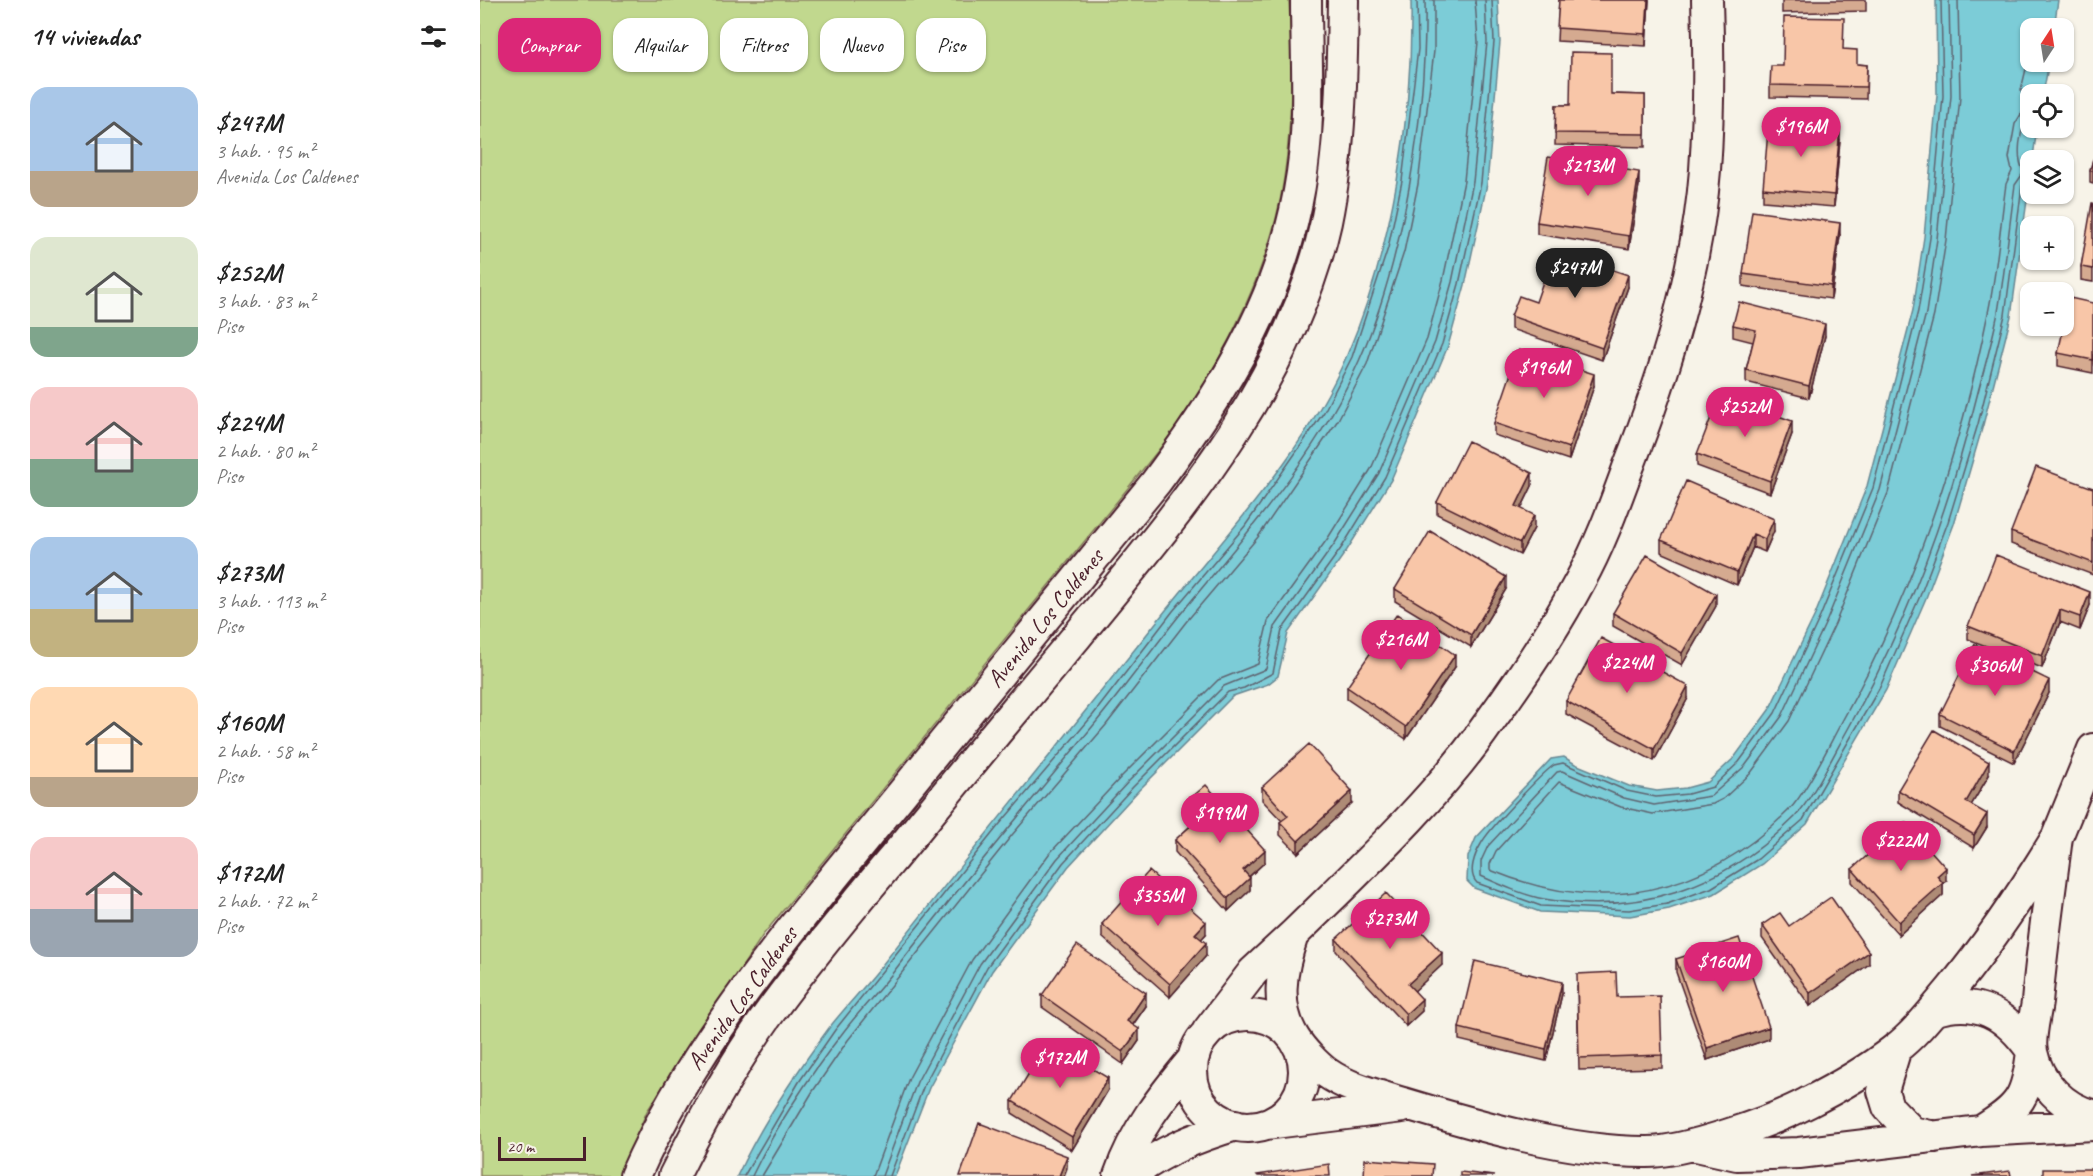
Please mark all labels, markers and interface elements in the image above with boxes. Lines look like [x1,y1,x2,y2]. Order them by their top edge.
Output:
chip: Comprar [498,18,601,72]
chip: Alquilar [613,18,708,72]
chip: Filtros [720,18,808,72]
chip: Nuevo [820,18,904,72]
chip: Piso [916,18,986,72]
north arrow [2020,18,2074,72]
map controls [2020,18,2074,336]
text: 14 viviendas [30,20,139,53]
icon: filters [417,20,450,53]
button: locate [2020,84,2074,138]
text: $247M [216,106,282,139]
pin: $196M [1759,107,1843,158]
icon: home [78,111,150,183]
text: $196M [1776,114,1826,139]
text: 3 hab. · 95 m² [216,139,314,164]
pin: $213M [1546,146,1630,197]
button: layers [2020,150,2074,204]
text: $213M [1563,153,1613,178]
text: Avenida Los Caldenes [216,164,358,189]
button: + [2020,216,2074,270]
pin: $247M [1533,248,1617,299]
text: $247M [1550,255,1600,280]
text: $252M [216,256,281,289]
icon: home [78,261,150,333]
button: − [2020,282,2074,336]
text: 3 hab. · 83 m² [216,289,314,314]
text: Piso [216,314,243,339]
pin: $196M [1502,348,1586,399]
text: $196M [1519,355,1569,380]
pin: $252M [1703,387,1787,438]
text: $252M [1720,394,1770,419]
text: $224M [216,406,282,439]
icon: home [78,411,150,483]
text: 2 hab. · 80 m² [216,439,314,464]
text: Piso [216,464,243,489]
street label: Avenida Los Caldenes [980,541,1111,693]
text: $273M [216,556,282,589]
icon: home [78,561,150,633]
text: 3 hab. · 113 m² [216,589,323,614]
text: Piso [216,614,243,639]
pin: $216M [1359,620,1443,671]
text: $216M [1376,627,1427,652]
pin: $224M [1585,643,1669,694]
pin: $306M [1953,646,2037,697]
text: $224M [1602,650,1652,675]
text: $306M [1970,653,2021,678]
text: $160M [216,706,282,739]
icon: home [78,711,150,783]
text: 2 hab. · 58 m² [216,739,314,764]
text: Piso [216,764,243,789]
pin: $199M [1178,793,1262,844]
text: $199M [1195,800,1245,825]
pin: $222M [1859,821,1943,872]
text: $222M [1876,828,1926,853]
text: $172M [216,856,282,889]
icon: home [78,861,150,933]
pin: $355M [1116,876,1200,927]
text: $355M [1133,883,1183,908]
text: 2 hab. · 72 m² [216,889,314,914]
pin: $273M [1348,899,1432,950]
text: $273M [1365,906,1415,931]
text: Piso [216,914,243,939]
street label: Avenida Los Caldenes [680,919,805,1076]
pin: $160M [1681,942,1765,993]
text: $160M [1698,949,1749,974]
pin: $172M [1018,1038,1102,1089]
text: $172M [1035,1045,1085,1070]
scale bar [498,1134,586,1162]
text: 20 m [507,1137,534,1157]

